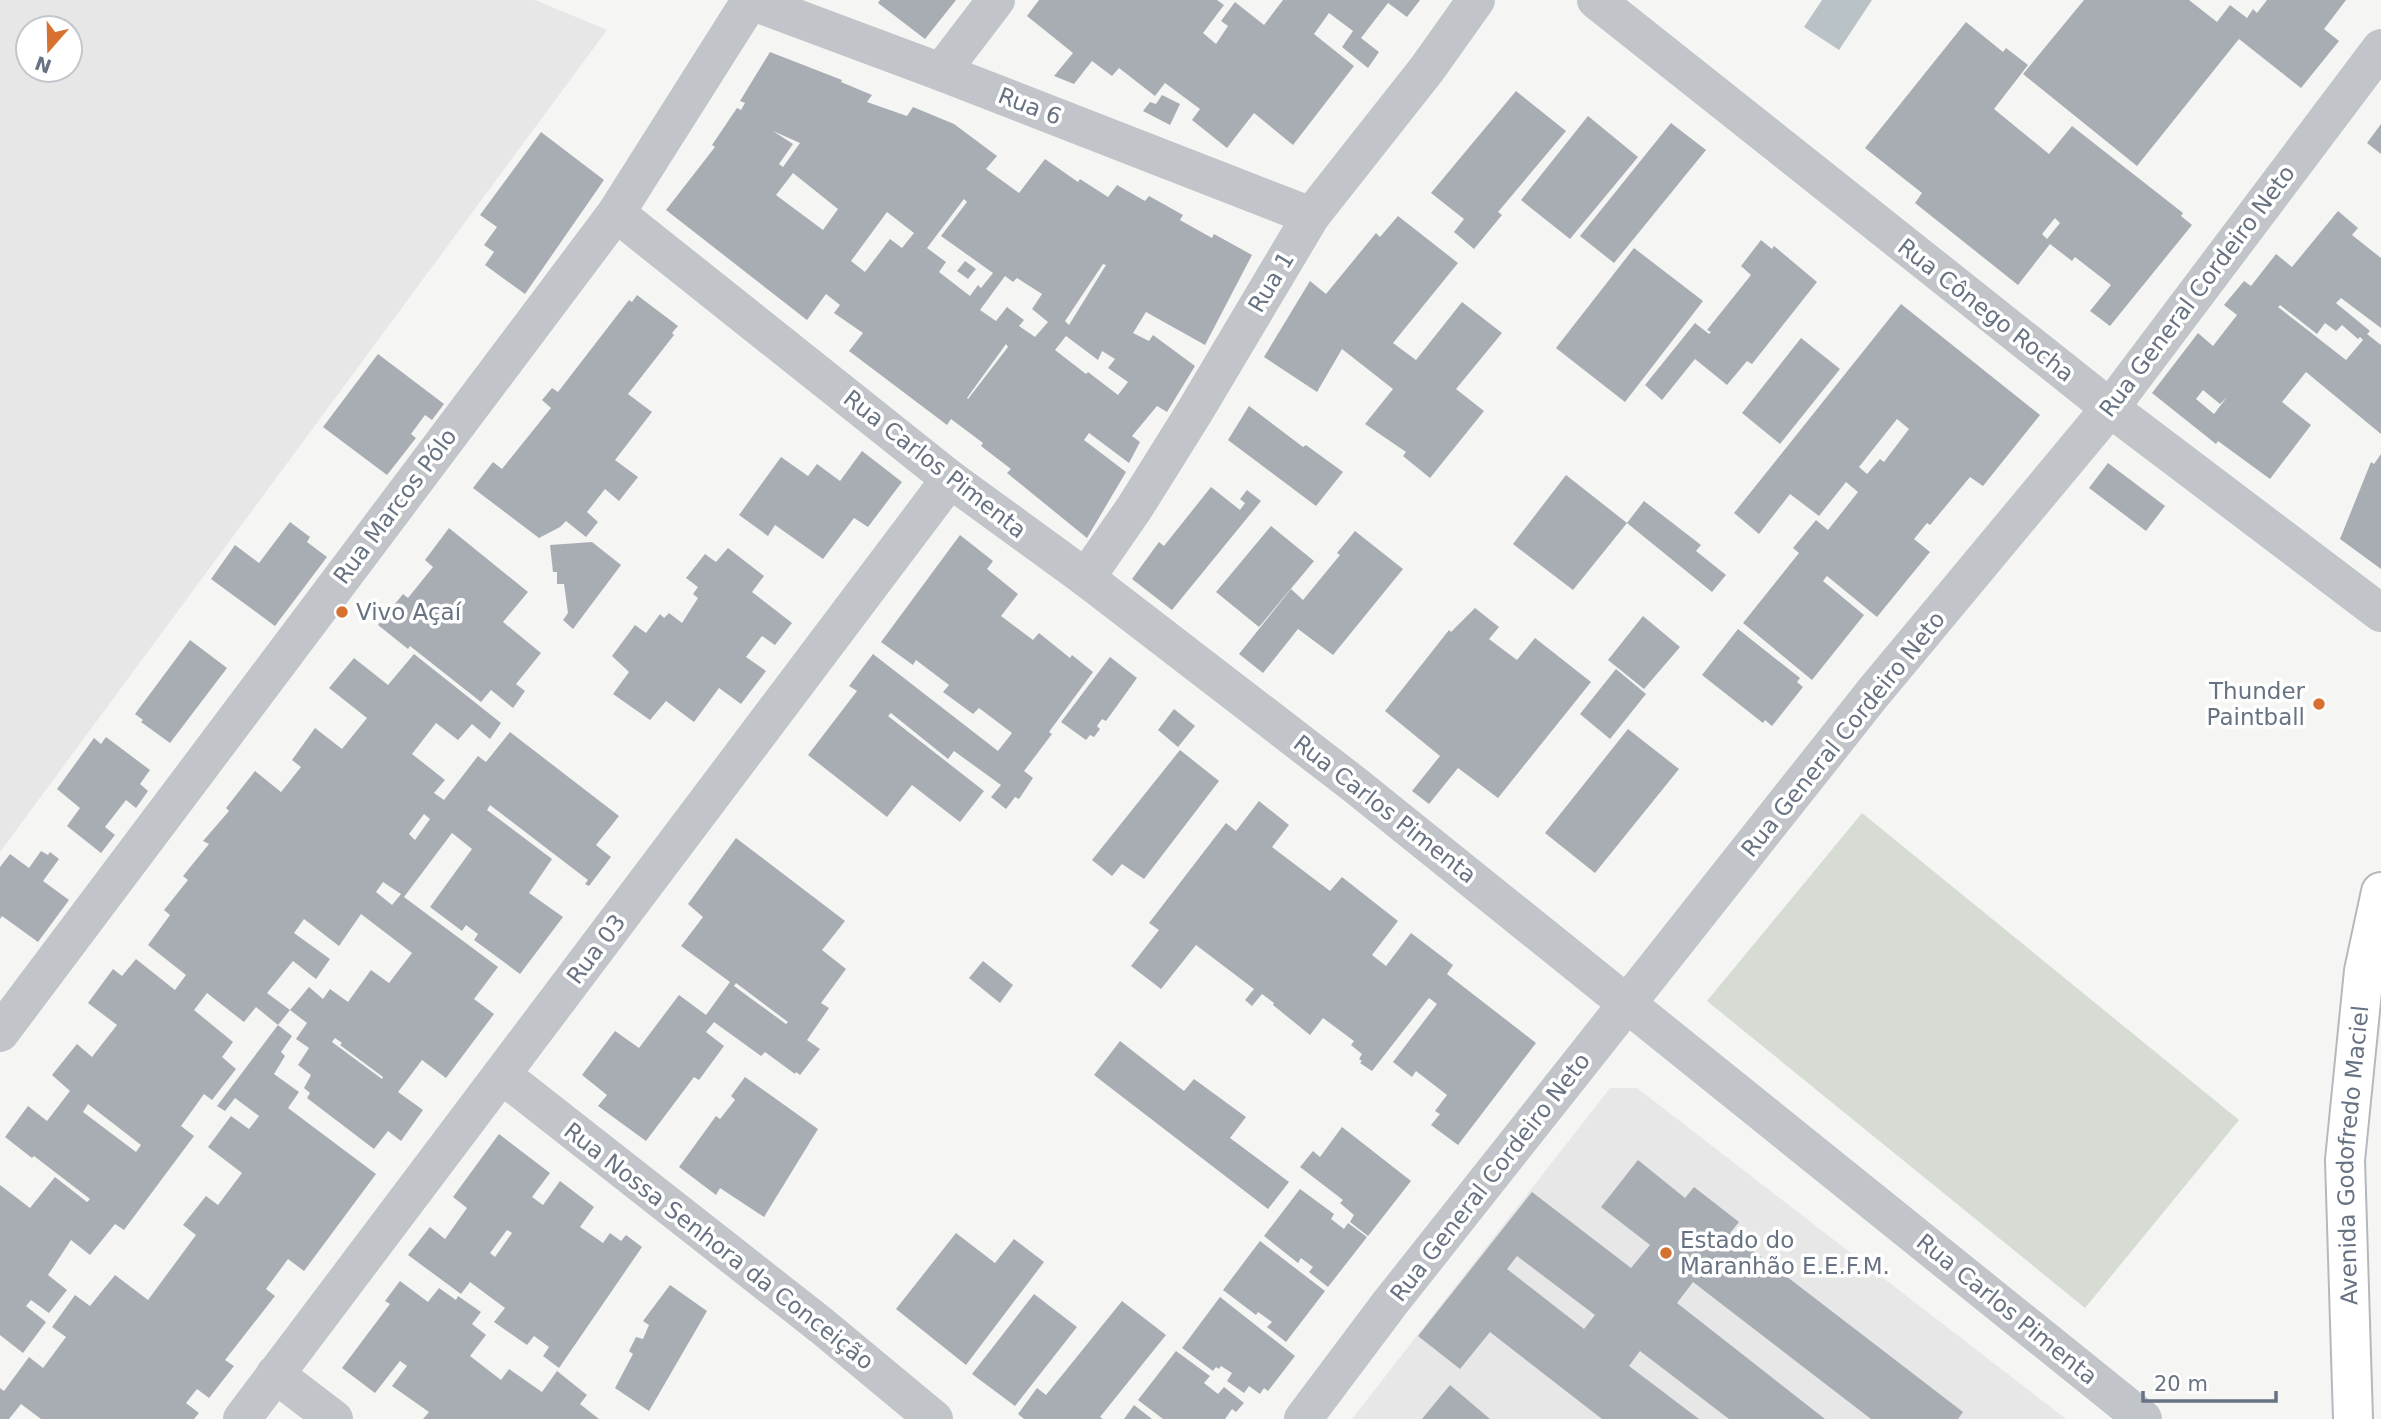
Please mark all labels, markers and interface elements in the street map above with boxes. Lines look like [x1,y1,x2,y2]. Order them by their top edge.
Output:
north arrow [14,14,84,84]
text: N [32,52,54,78]
street label: Rua 6 [995,82,1065,130]
street label: Rua General Cordeiro Neto [2094,160,2300,422]
street label: Rua Cônego Rocha [1893,233,2079,387]
street label: Rua 1 [1243,247,1299,317]
street label: Rua Carlos Pimenta [839,385,1031,543]
street label: Rua Marcos Pólo [328,423,462,589]
place label: Vivo Açaí [356,599,462,625]
marker: Vivo Açaí [334,604,350,620]
street label: Rua General Cordeiro Neto [1736,606,1950,862]
place label: Thunder Paintball [2207,678,2306,730]
marker: Thunder Paintball [2311,696,2327,712]
street label: Rua Carlos Pimenta [1289,730,1481,888]
street label: Rua 03 [561,909,631,989]
street label: Avenida Godofredo Maciel [2332,1004,2373,1306]
street label: Rua General Cordeiro Neto [1385,1048,1595,1306]
street label: Rua Nossa Senhora da Conceição [559,1117,879,1375]
place label: Estado do Maranhão E.E.F.M. [1680,1227,1890,1279]
street label: Rua Carlos Pimenta [1912,1228,2102,1390]
marker: Estado do Maranhão E.E.F.M. [1658,1245,1674,1261]
scale bar [2143,1360,2276,1404]
text: 20 m [2154,1372,2208,1396]

